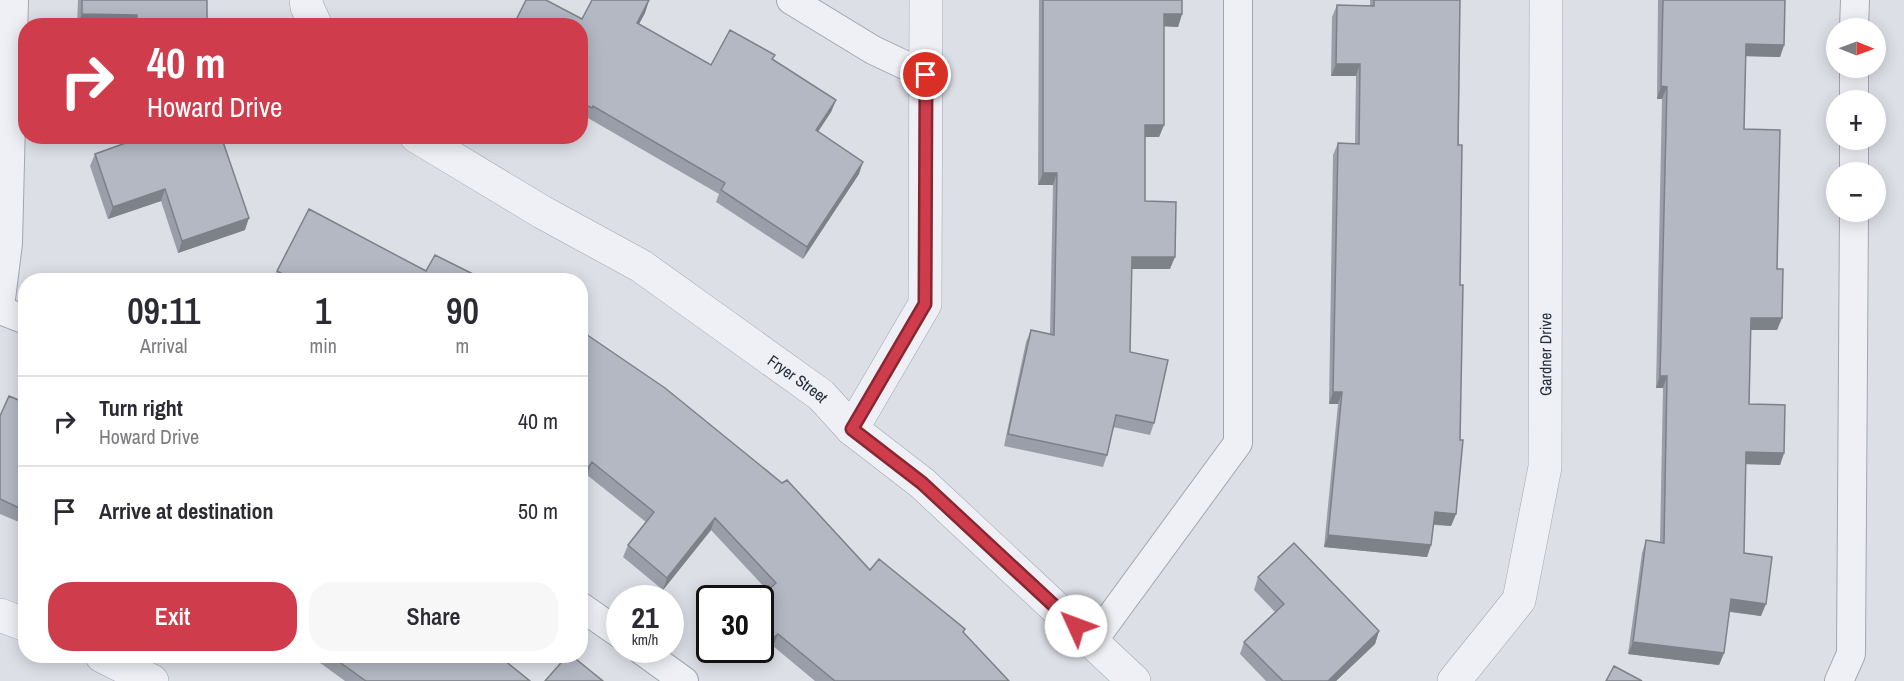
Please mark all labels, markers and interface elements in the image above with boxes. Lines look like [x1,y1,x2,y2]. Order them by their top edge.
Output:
north arrow [1826,18,1886,78]
map controls [1826,18,1886,222]
text: 40 m [147,35,226,91]
icon: right [48,42,126,120]
pin [900,49,951,100]
icon: arrive [909,58,942,91]
text: Howard Drive [147,89,282,125]
button: + [1826,90,1886,150]
button: − [1826,162,1886,222]
text: 09:11 [127,287,200,335]
text: 1 [315,287,331,335]
text: 90 [446,287,479,335]
street label: Gardner Drive [1534,313,1556,396]
text: Arrival [140,332,187,359]
text: min [309,332,337,359]
text: m [456,332,469,359]
street label: Fryer Street [763,349,834,407]
text: Turn right [99,393,183,423]
icon: right [48,405,81,438]
text: 40 m [518,406,558,436]
text: Howard Drive [99,423,199,450]
icon: arrive [48,495,81,528]
text: Arrive at destination [99,496,273,526]
text: 50 m [518,496,558,526]
button: Exit [48,582,297,651]
button: Share [309,582,558,651]
speed limit sign: 30 [696,585,774,663]
position arrow [1044,594,1108,658]
text: 21 [631,597,659,637]
text: km/h [632,629,658,650]

